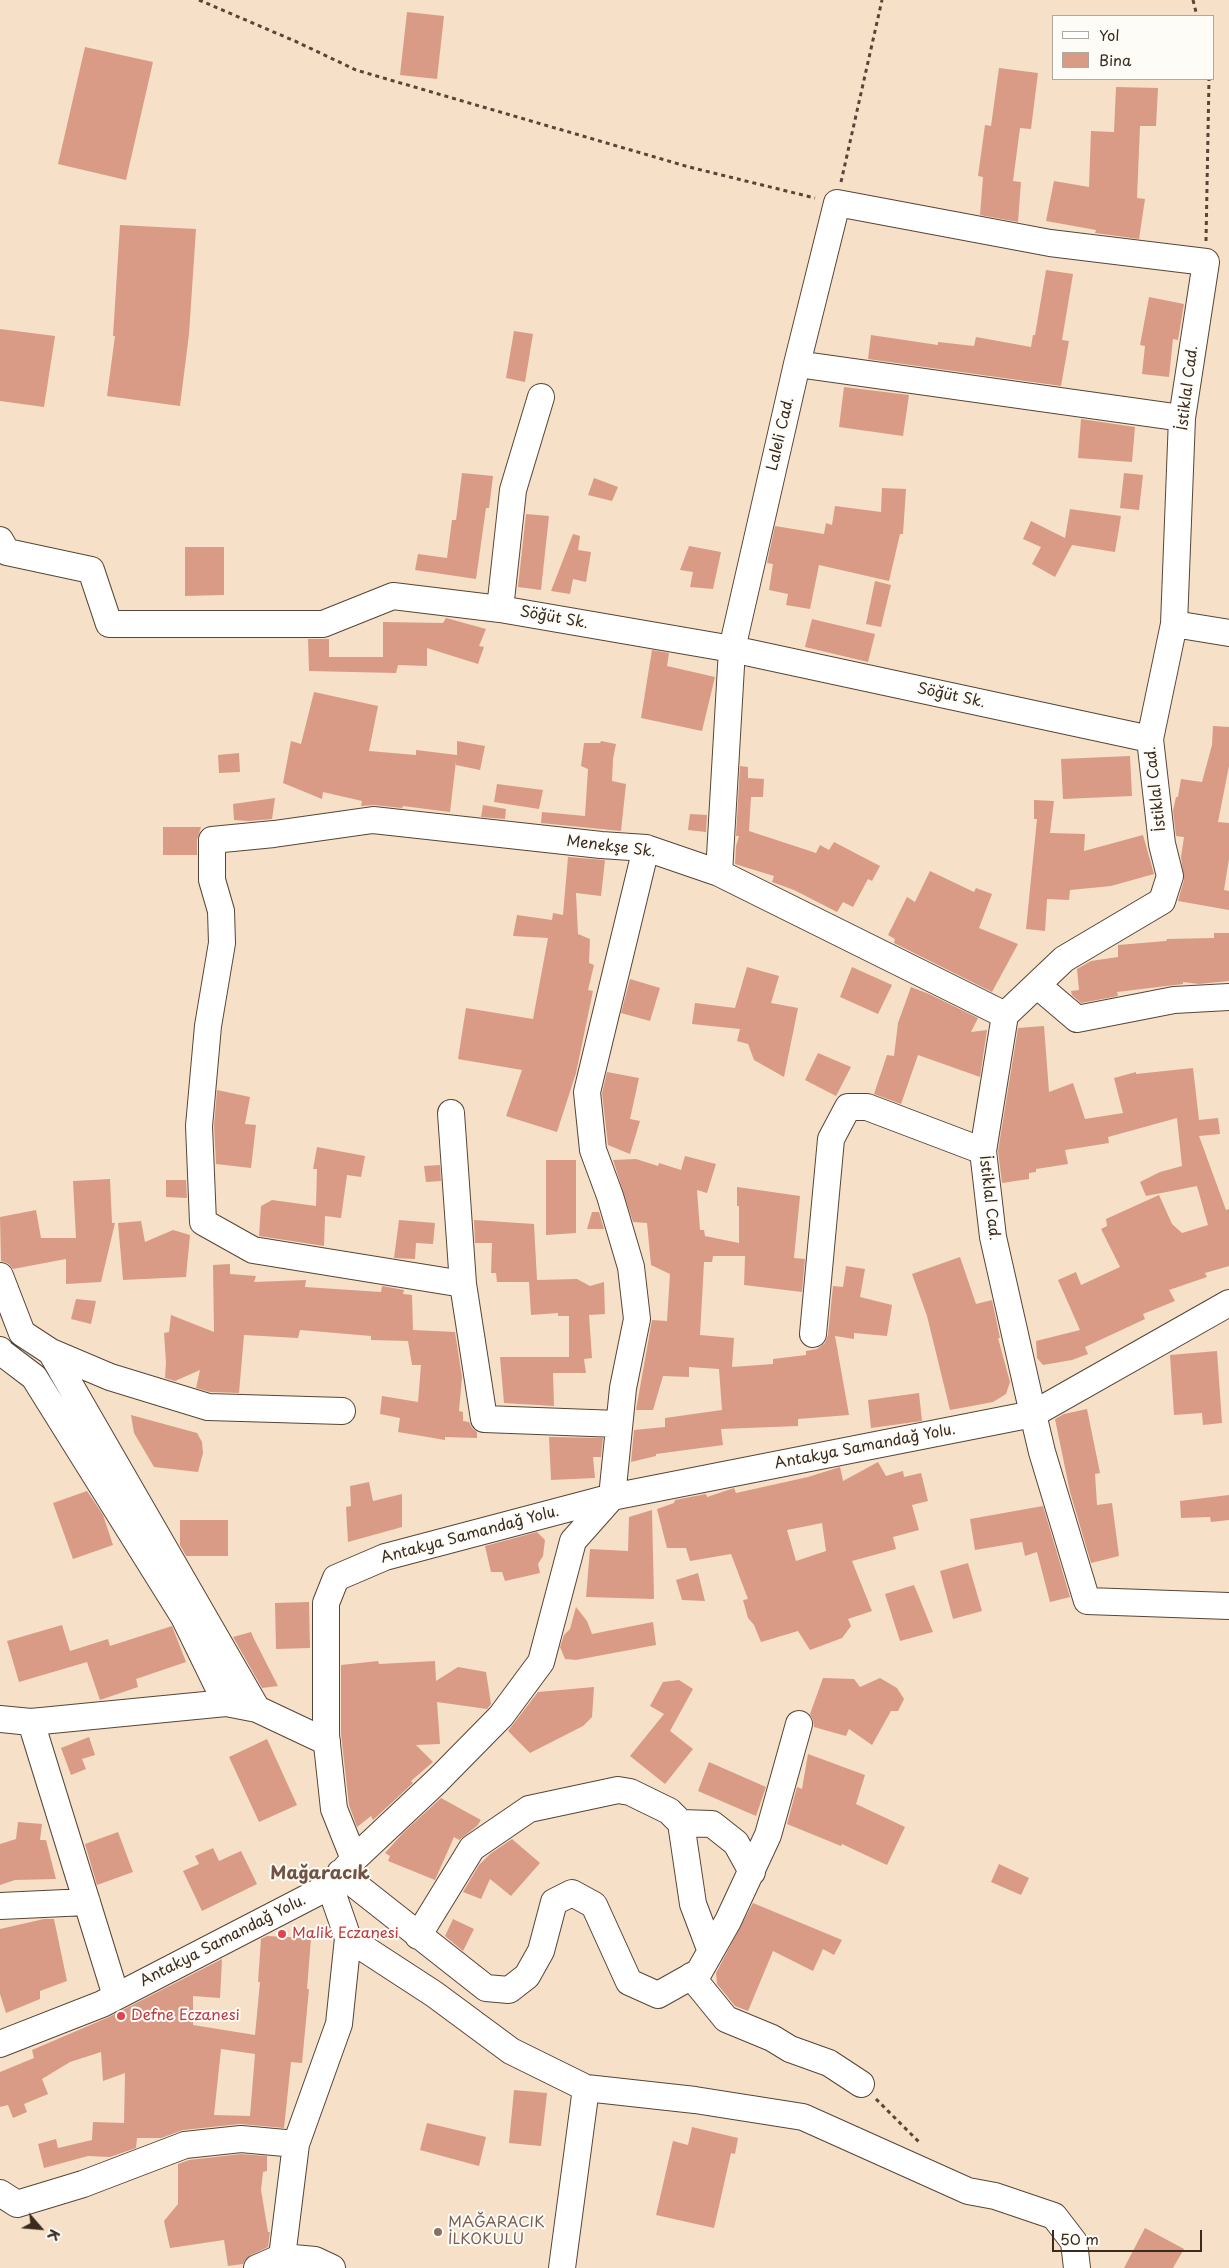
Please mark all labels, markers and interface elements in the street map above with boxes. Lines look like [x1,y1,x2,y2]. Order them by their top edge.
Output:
legend [1052,15,1214,80]
text: Yol [1099,23,1120,46]
text: Bina [1099,48,1131,71]
street label: İstiklal Cad. [1174,344,1202,432]
street label: Laleli Cad. [764,395,798,473]
street label: Söğüt Sk. [518,603,590,633]
street label: Söğüt Sk. [915,680,987,712]
street label: İstiklal Cad. [1142,745,1170,833]
street label: Menekşe Sk. [565,833,657,861]
street label: İstiklal Cad. [975,1154,1003,1242]
street label: Antakya Samandağ Yolu. [773,1421,957,1473]
street label: Antakya Samandağ Yolu. [379,1502,561,1568]
district label: Mağaracık [270,1863,370,1885]
street label: Antakya Samandağ Yolu. [137,1891,309,1991]
place label: Malik Eczanesi [292,1925,399,1943]
marker: Malik Eczanesi [276,1928,288,1940]
place label: Defne Eczanesi [131,2007,240,2025]
marker: Defne Eczanesi [115,2010,127,2022]
north arrow [15,2203,65,2253]
place label: MAĞARACIK İLKOKULU [448,2214,545,2249]
scale bar [1054,2220,1204,2252]
text: K [42,2226,65,2244]
marker: MAĞARACIK İLKOKULU [432,2226,444,2238]
text: 50 m [1060,2227,1099,2250]

